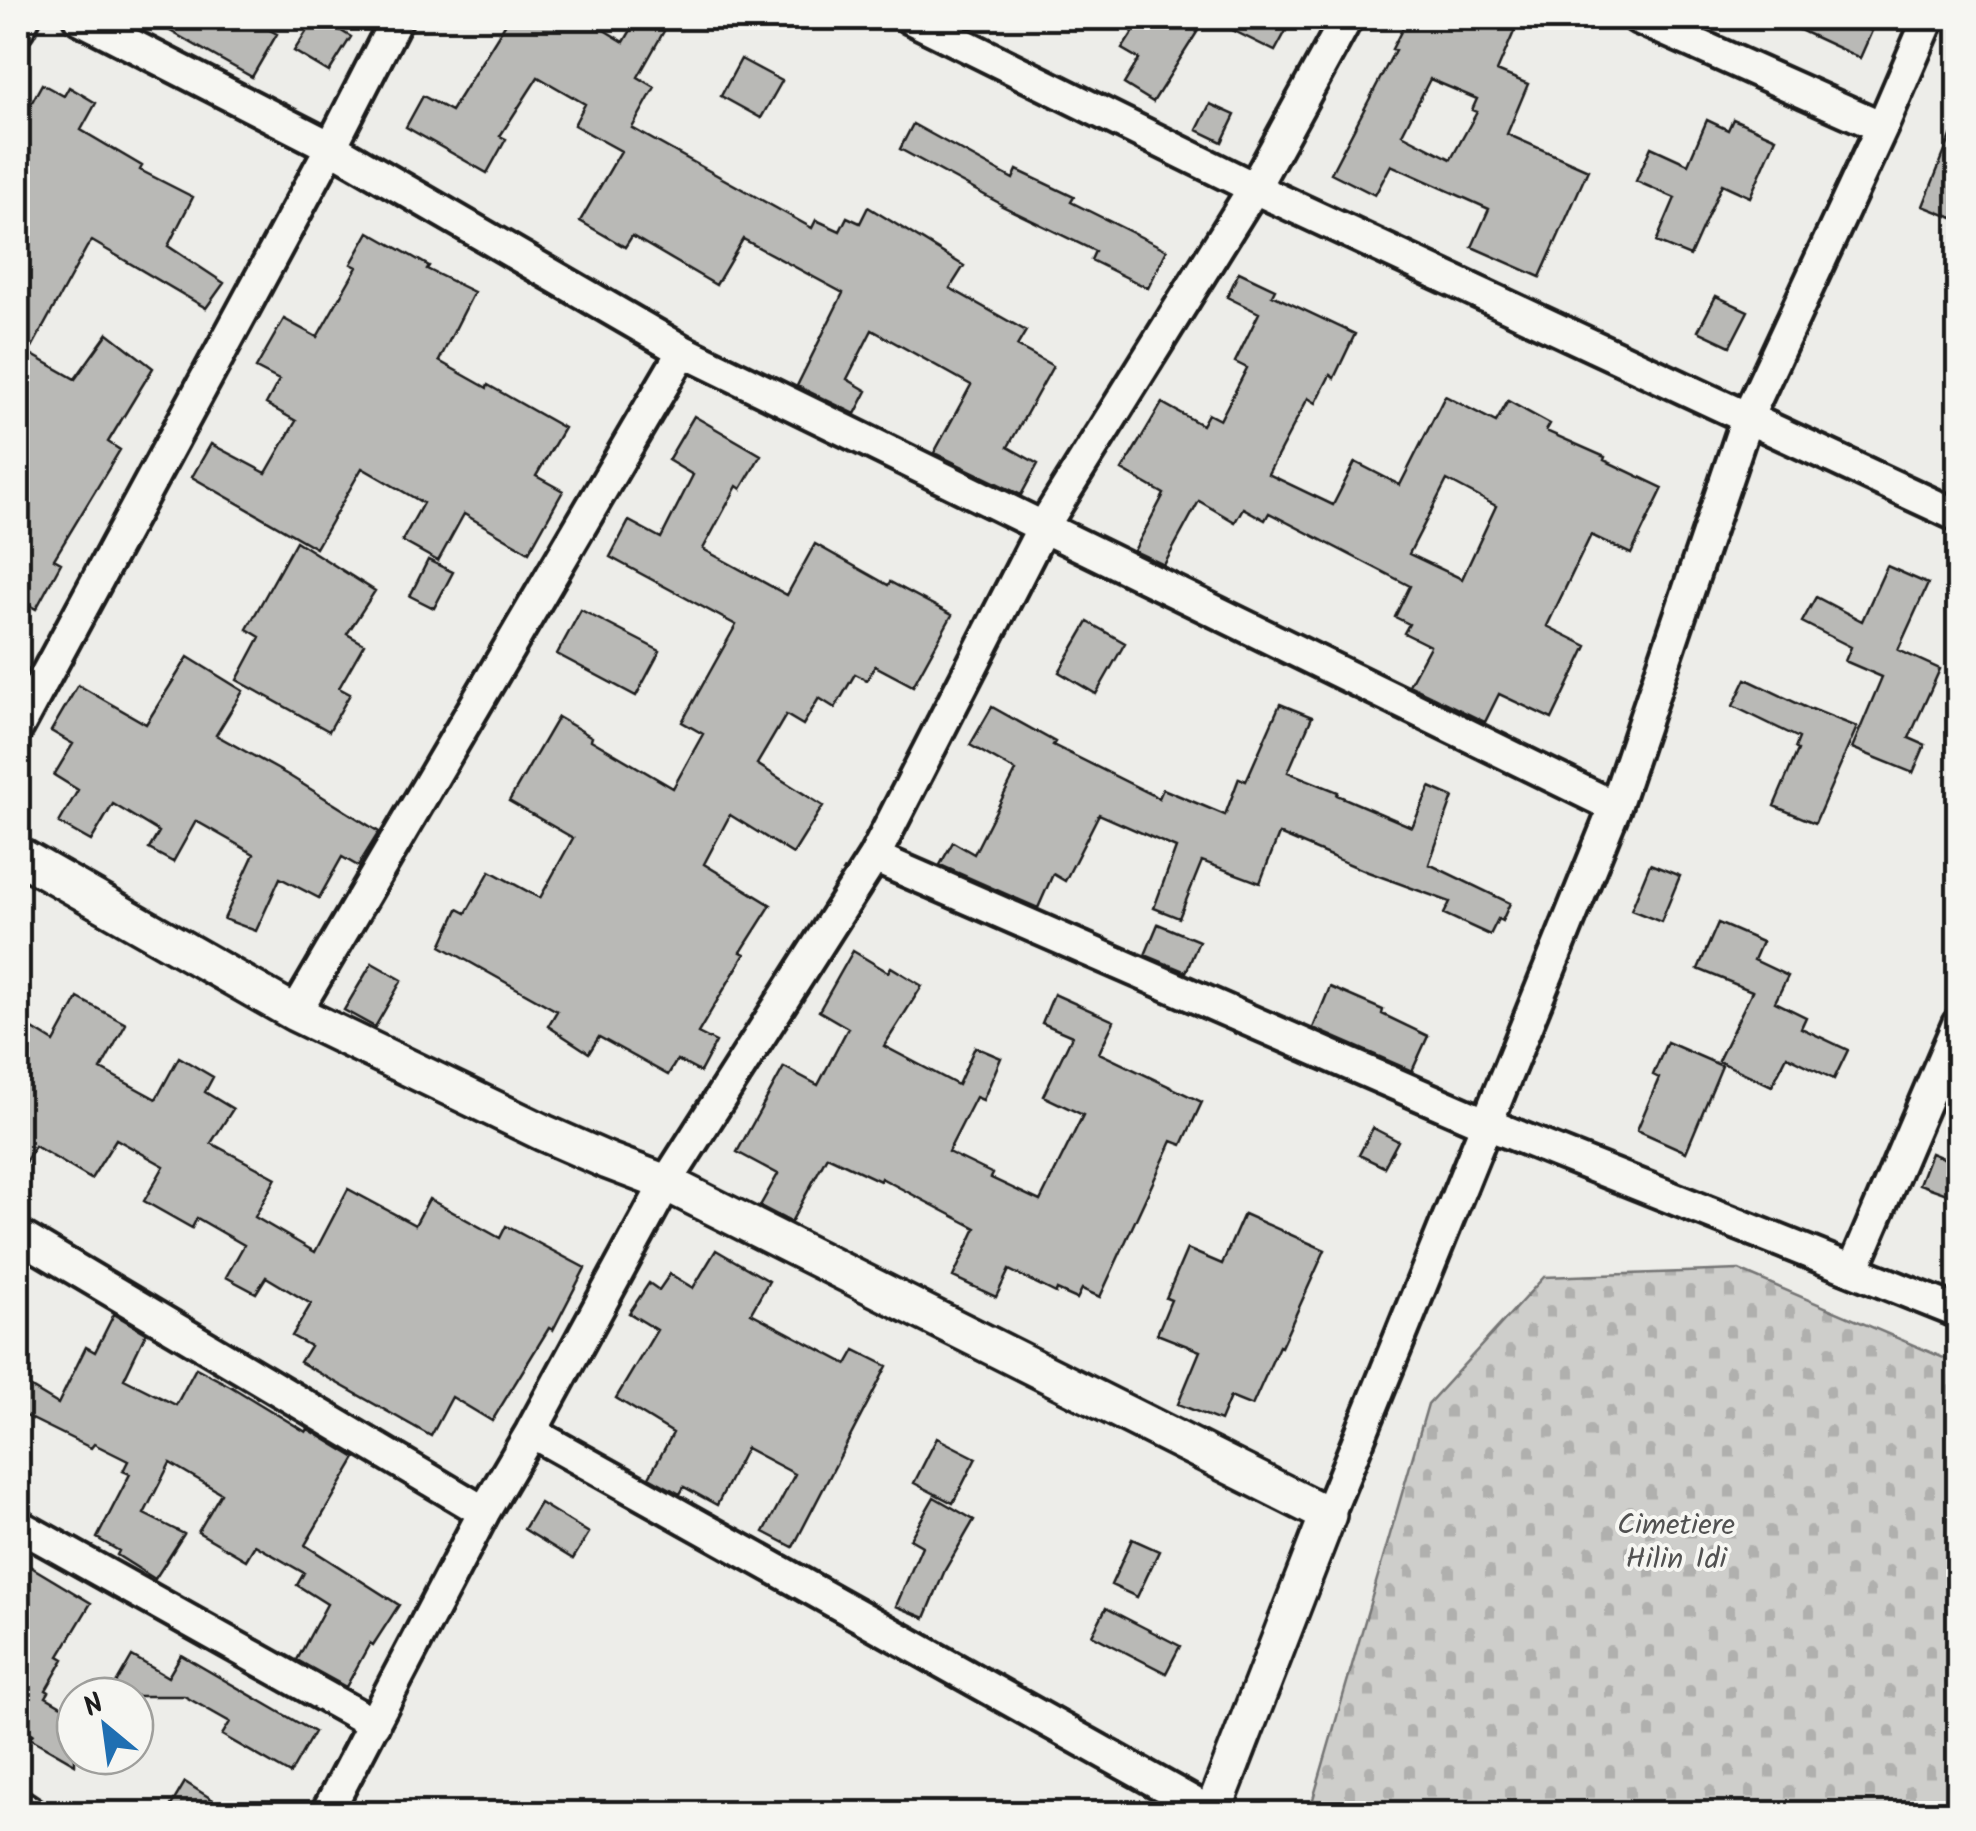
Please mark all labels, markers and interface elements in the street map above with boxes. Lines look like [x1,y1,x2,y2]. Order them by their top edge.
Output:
park label: Cimetiere Hilin Idi [1617,1502,1735,1584]
north arrow [55,1676,155,1776]
text: N [75,1682,113,1730]

